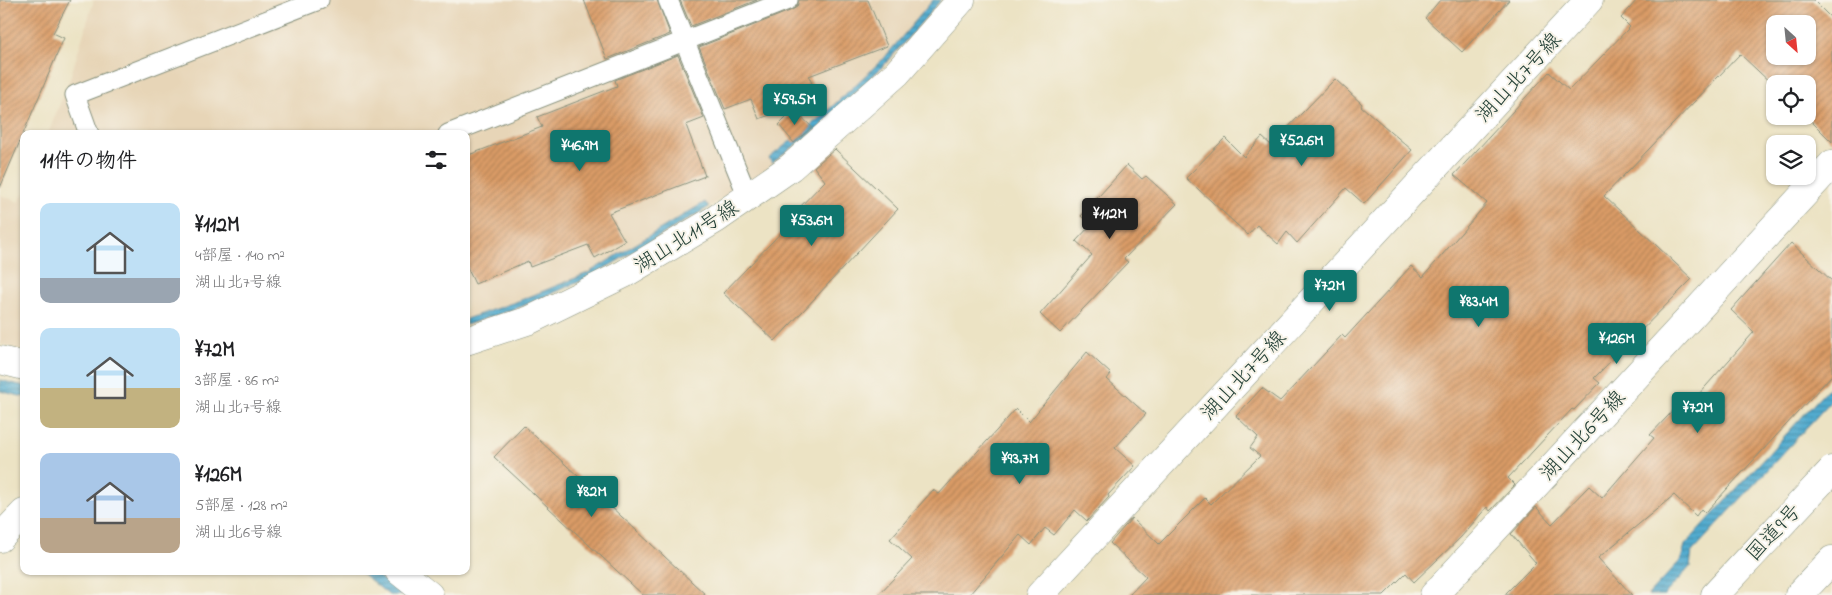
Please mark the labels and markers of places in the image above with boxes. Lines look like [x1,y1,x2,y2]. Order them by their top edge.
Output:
pin: ¥59.5M [754,84,836,126]
pin: ¥52.6M [1261,124,1343,167]
pin: ¥46.9M [539,130,621,172]
pin: ¥112M [1075,198,1145,240]
pin: ¥53.6M [771,204,853,247]
pin: ¥72M [1300,270,1360,312]
pin: ¥83.4M [1438,286,1520,328]
pin: ¥126M [1582,322,1652,365]
pin: ¥72M [1668,392,1728,434]
pin: ¥93.7M [979,442,1061,485]
pin: ¥82M [562,476,622,518]

